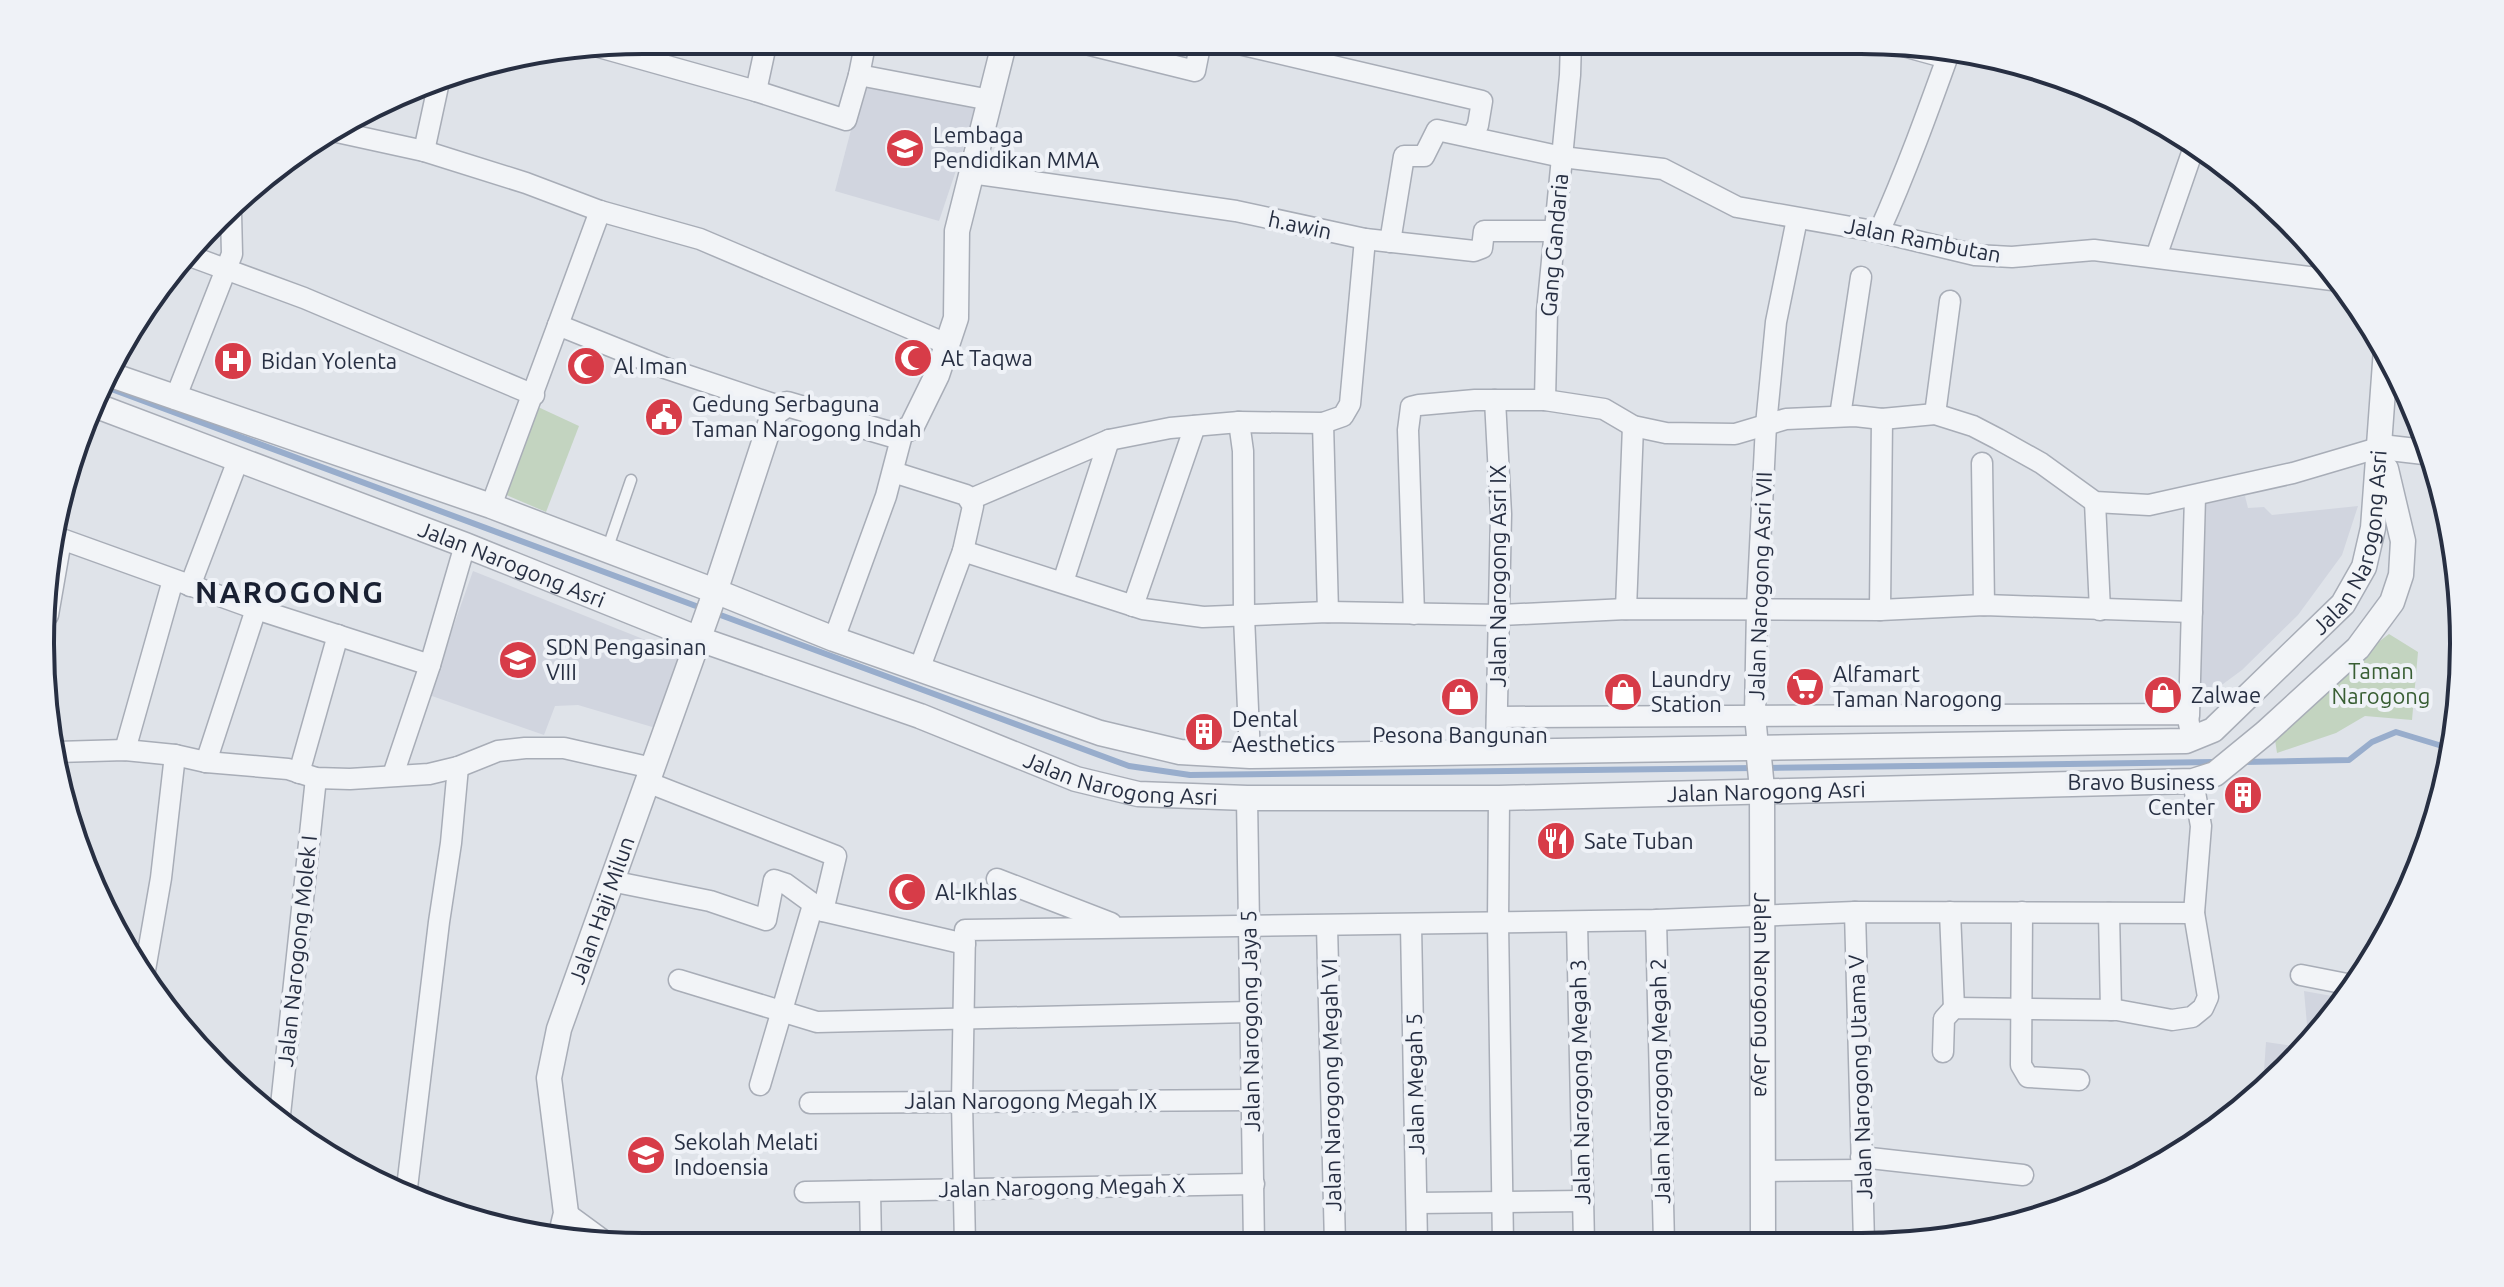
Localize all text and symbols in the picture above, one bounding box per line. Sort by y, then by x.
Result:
place label: Lembaga Pendidikan MMA [933,122,1100,172]
school or university icon: Lembaga Pendidikan MMA [884,127,926,169]
street label: Gang Gandaria [1535,172,1572,318]
street label: h.awin [1266,206,1334,243]
street label: Jalan Rambutan [1843,212,2003,267]
mosque icon: At Taqwa [892,337,934,379]
hospital icon: Bidan Yolenta [212,340,254,382]
mosque icon: Al Iman [565,345,607,387]
place label: At Taqwa [941,345,1033,370]
place label: Bidan Yolenta [261,348,397,373]
place label: Al Iman [614,353,688,378]
place label: Gedung Serbaguna Taman Narogong Indah [692,391,921,441]
public building icon: Gedung Serbaguna Taman Narogong Indah [643,396,685,438]
street label: Jalan Narogong Asri [2307,449,2391,639]
street label: Jalan Narogong Asri IX [1485,465,1510,687]
street label: Jalan Narogong Asri VII [1743,471,1776,701]
street label: Jalan Narogong Asri [415,516,609,612]
district label: NAROGONG [195,575,385,609]
place label: SDN Pengasinan VIII [546,634,707,684]
school or university icon: SDN Pengasinan VIII [497,639,539,681]
park label: Taman Narogong [2332,658,2430,708]
place label: Alfamart Taman Narogong [1833,661,2003,711]
place label: Laundry Station [1651,666,1731,716]
supermarket icon: Alfamart Taman Narogong [1784,666,1826,708]
shop icon: Laundry Station [1602,671,1644,713]
shop icon: Zalwae [2142,674,2184,716]
shop icon: Pesona Bangunan [1439,676,1481,718]
place label: Zalwae [2191,682,2261,707]
place label: Dental Aesthetics [1232,706,1335,756]
building icon: Dental Aesthetics [1183,711,1225,753]
place label: Pesona Bangunan [1372,722,1548,747]
street label: Jalan Narogong Asri [1020,746,1218,809]
place label: Bravo Business Center [2068,769,2216,819]
building icon: Bravo Business Center [2222,774,2264,816]
street label: Jalan Narogong Asri [1667,776,1866,806]
restaurant icon: Sate Tuban [1535,820,1577,862]
place label: Sate Tuban [1584,828,1694,853]
street label: Jalan Haji Milun [563,833,639,987]
street label: Jalan Narogong Molek I [272,834,321,1068]
mosque icon: Al-Ikhlas [886,871,928,913]
place label: Al-Ikhlas [935,879,1017,904]
street label: Jalan Narogong Jaya [1750,892,1776,1097]
street label: Jalan Narogong Jaya 5 [1235,910,1264,1132]
street label: Jalan Narogong Utama V [1843,954,1876,1200]
street label: Jalan Narogong Megah VI [1316,958,1345,1212]
street label: Jalan Narogong Megah 2 [1645,958,1674,1204]
street label: Jalan Narogong Megah 3 [1565,959,1594,1205]
street label: Jalan Megah 5 [1401,1013,1428,1155]
street label: Jalan Narogong Megah IX [905,1088,1157,1113]
place label: Sekolah Melati Indoensia [674,1129,818,1179]
school or university icon: Sekolah Melati Indoensia [625,1134,667,1176]
street label: Jalan Narogong Megah X [938,1172,1186,1201]

